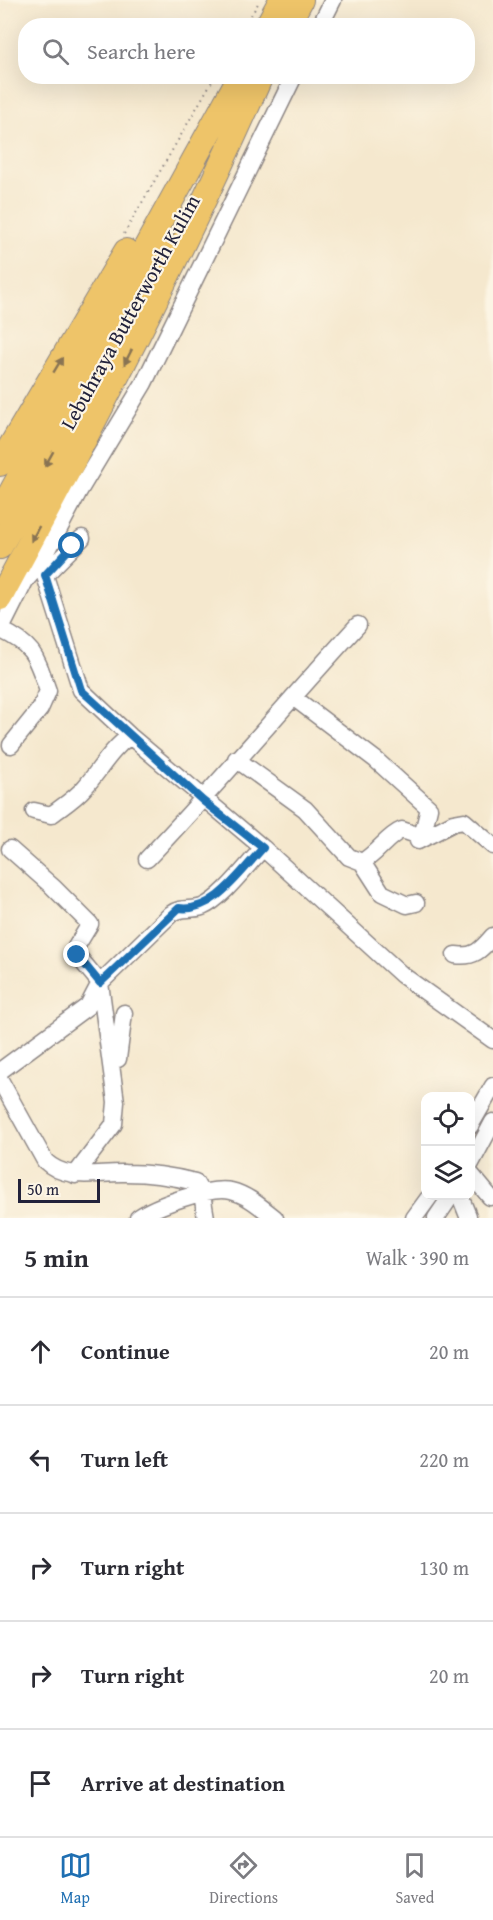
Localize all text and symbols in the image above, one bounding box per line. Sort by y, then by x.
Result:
search box [18,18,475,84]
icon: search [39,35,72,68]
text: Search here [87,35,196,67]
street label: Lebuhraya Butterworth Kulim [52,189,208,435]
one-way arrow [123,348,133,365]
one-way arrow [53,356,63,373]
one-way arrow [44,451,54,468]
one-way arrow [30,526,40,543]
route start [58,532,84,558]
route end [63,941,89,967]
map controls [421,1092,475,1200]
button: locate [421,1092,475,1146]
button: layers [421,1146,475,1200]
scale bar [18,1176,100,1204]
text: 50 m [27,1177,59,1201]
text: 5 min [24,1238,89,1277]
text: Walk · 390 m [366,1243,469,1272]
icon: ahead [24,1335,57,1368]
text: Continue [81,1335,170,1367]
text: 20 m [429,1337,469,1366]
icon: left [24,1443,57,1476]
text: Turn left [81,1443,168,1475]
text: 220 m [419,1445,469,1474]
icon: right [24,1551,57,1584]
text: Turn right [81,1551,184,1583]
text: 130 m [419,1553,469,1582]
icon: right [24,1659,57,1692]
text: Turn right [81,1659,184,1691]
text: 20 m [429,1661,469,1690]
icon: arrive [24,1767,57,1800]
text: Arrive at destination [81,1767,285,1799]
tab: Map [59,1849,92,1909]
tab: Directions [209,1849,278,1909]
tab: Saved [395,1849,434,1909]

